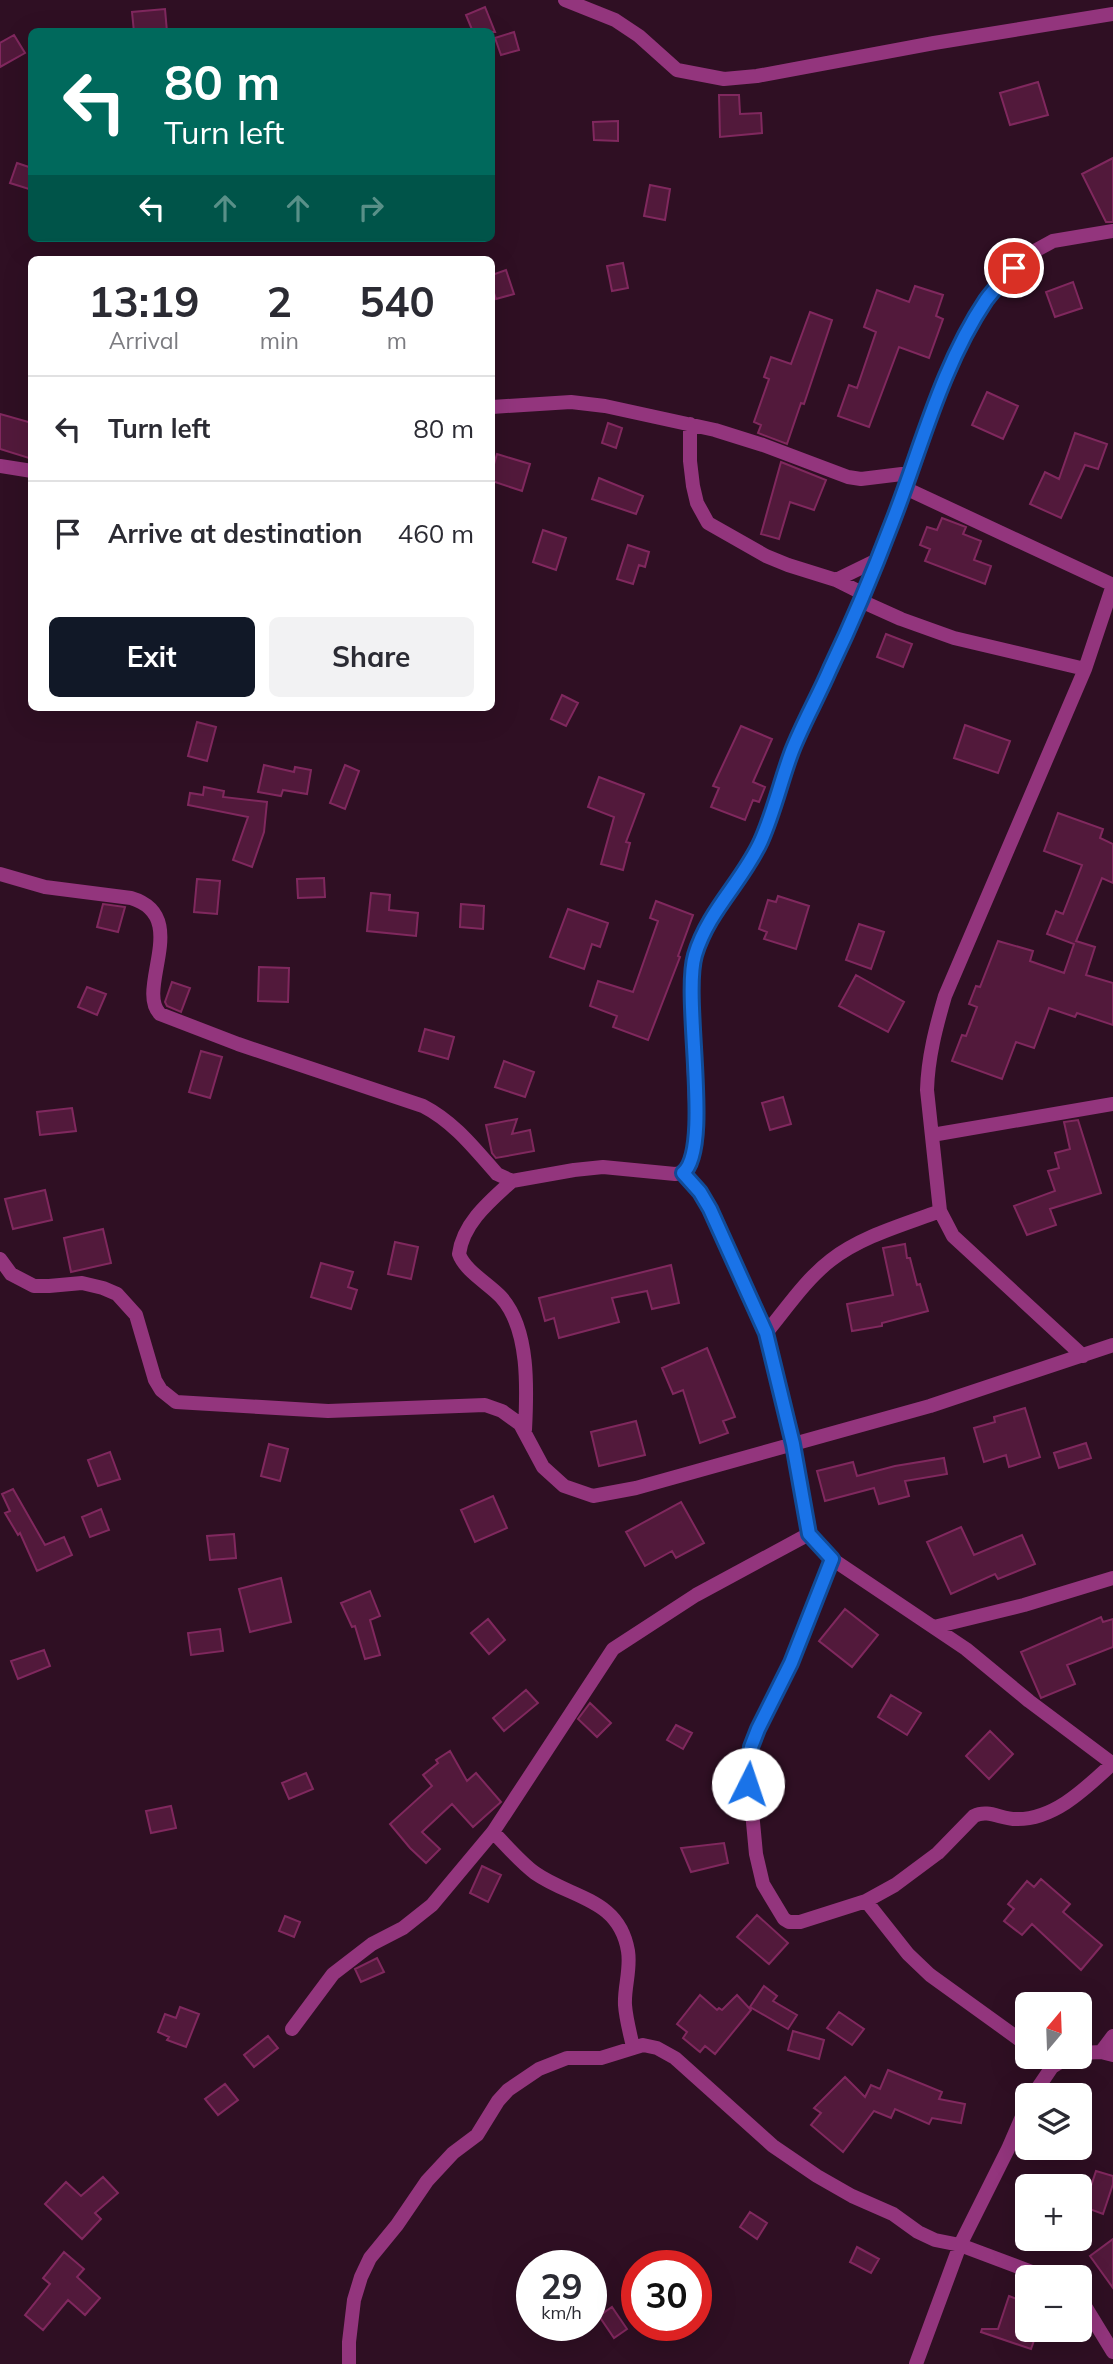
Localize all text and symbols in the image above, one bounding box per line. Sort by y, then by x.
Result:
text: 80 m [164,51,280,112]
icon: left [49,56,140,147]
text: Turn left [164,112,284,152]
icon: left [133,189,171,227]
icon: ahead [206,189,244,227]
icon: ahead [279,189,317,227]
icon: right [352,189,390,227]
pin [984,238,1044,298]
icon: arrive [995,249,1033,287]
text: 13:19 [88,275,199,328]
text: 2 [267,275,292,328]
text: 540 [359,275,435,328]
text: Arrival [109,326,179,355]
text: min [260,326,299,355]
text: m [387,326,407,355]
icon: left [49,410,87,448]
text: Turn left [108,412,210,445]
text: 80 m [413,412,474,445]
icon: arrive [49,515,87,553]
text: Arrive at destination [108,517,363,550]
text: 460 m [398,517,474,550]
button: Exit [49,617,255,697]
button: Share [269,617,474,697]
position arrow [711,1747,785,1821]
north arrow [1015,1992,1092,2068]
map controls [1015,1992,1092,2342]
button: layers [1015,2083,1092,2160]
button: + [1015,2174,1092,2251]
speed limit sign: 30 [621,2250,712,2341]
text: 29 [540,2264,583,2308]
button: − [1015,2265,1092,2342]
text: km/h [541,2301,582,2324]

